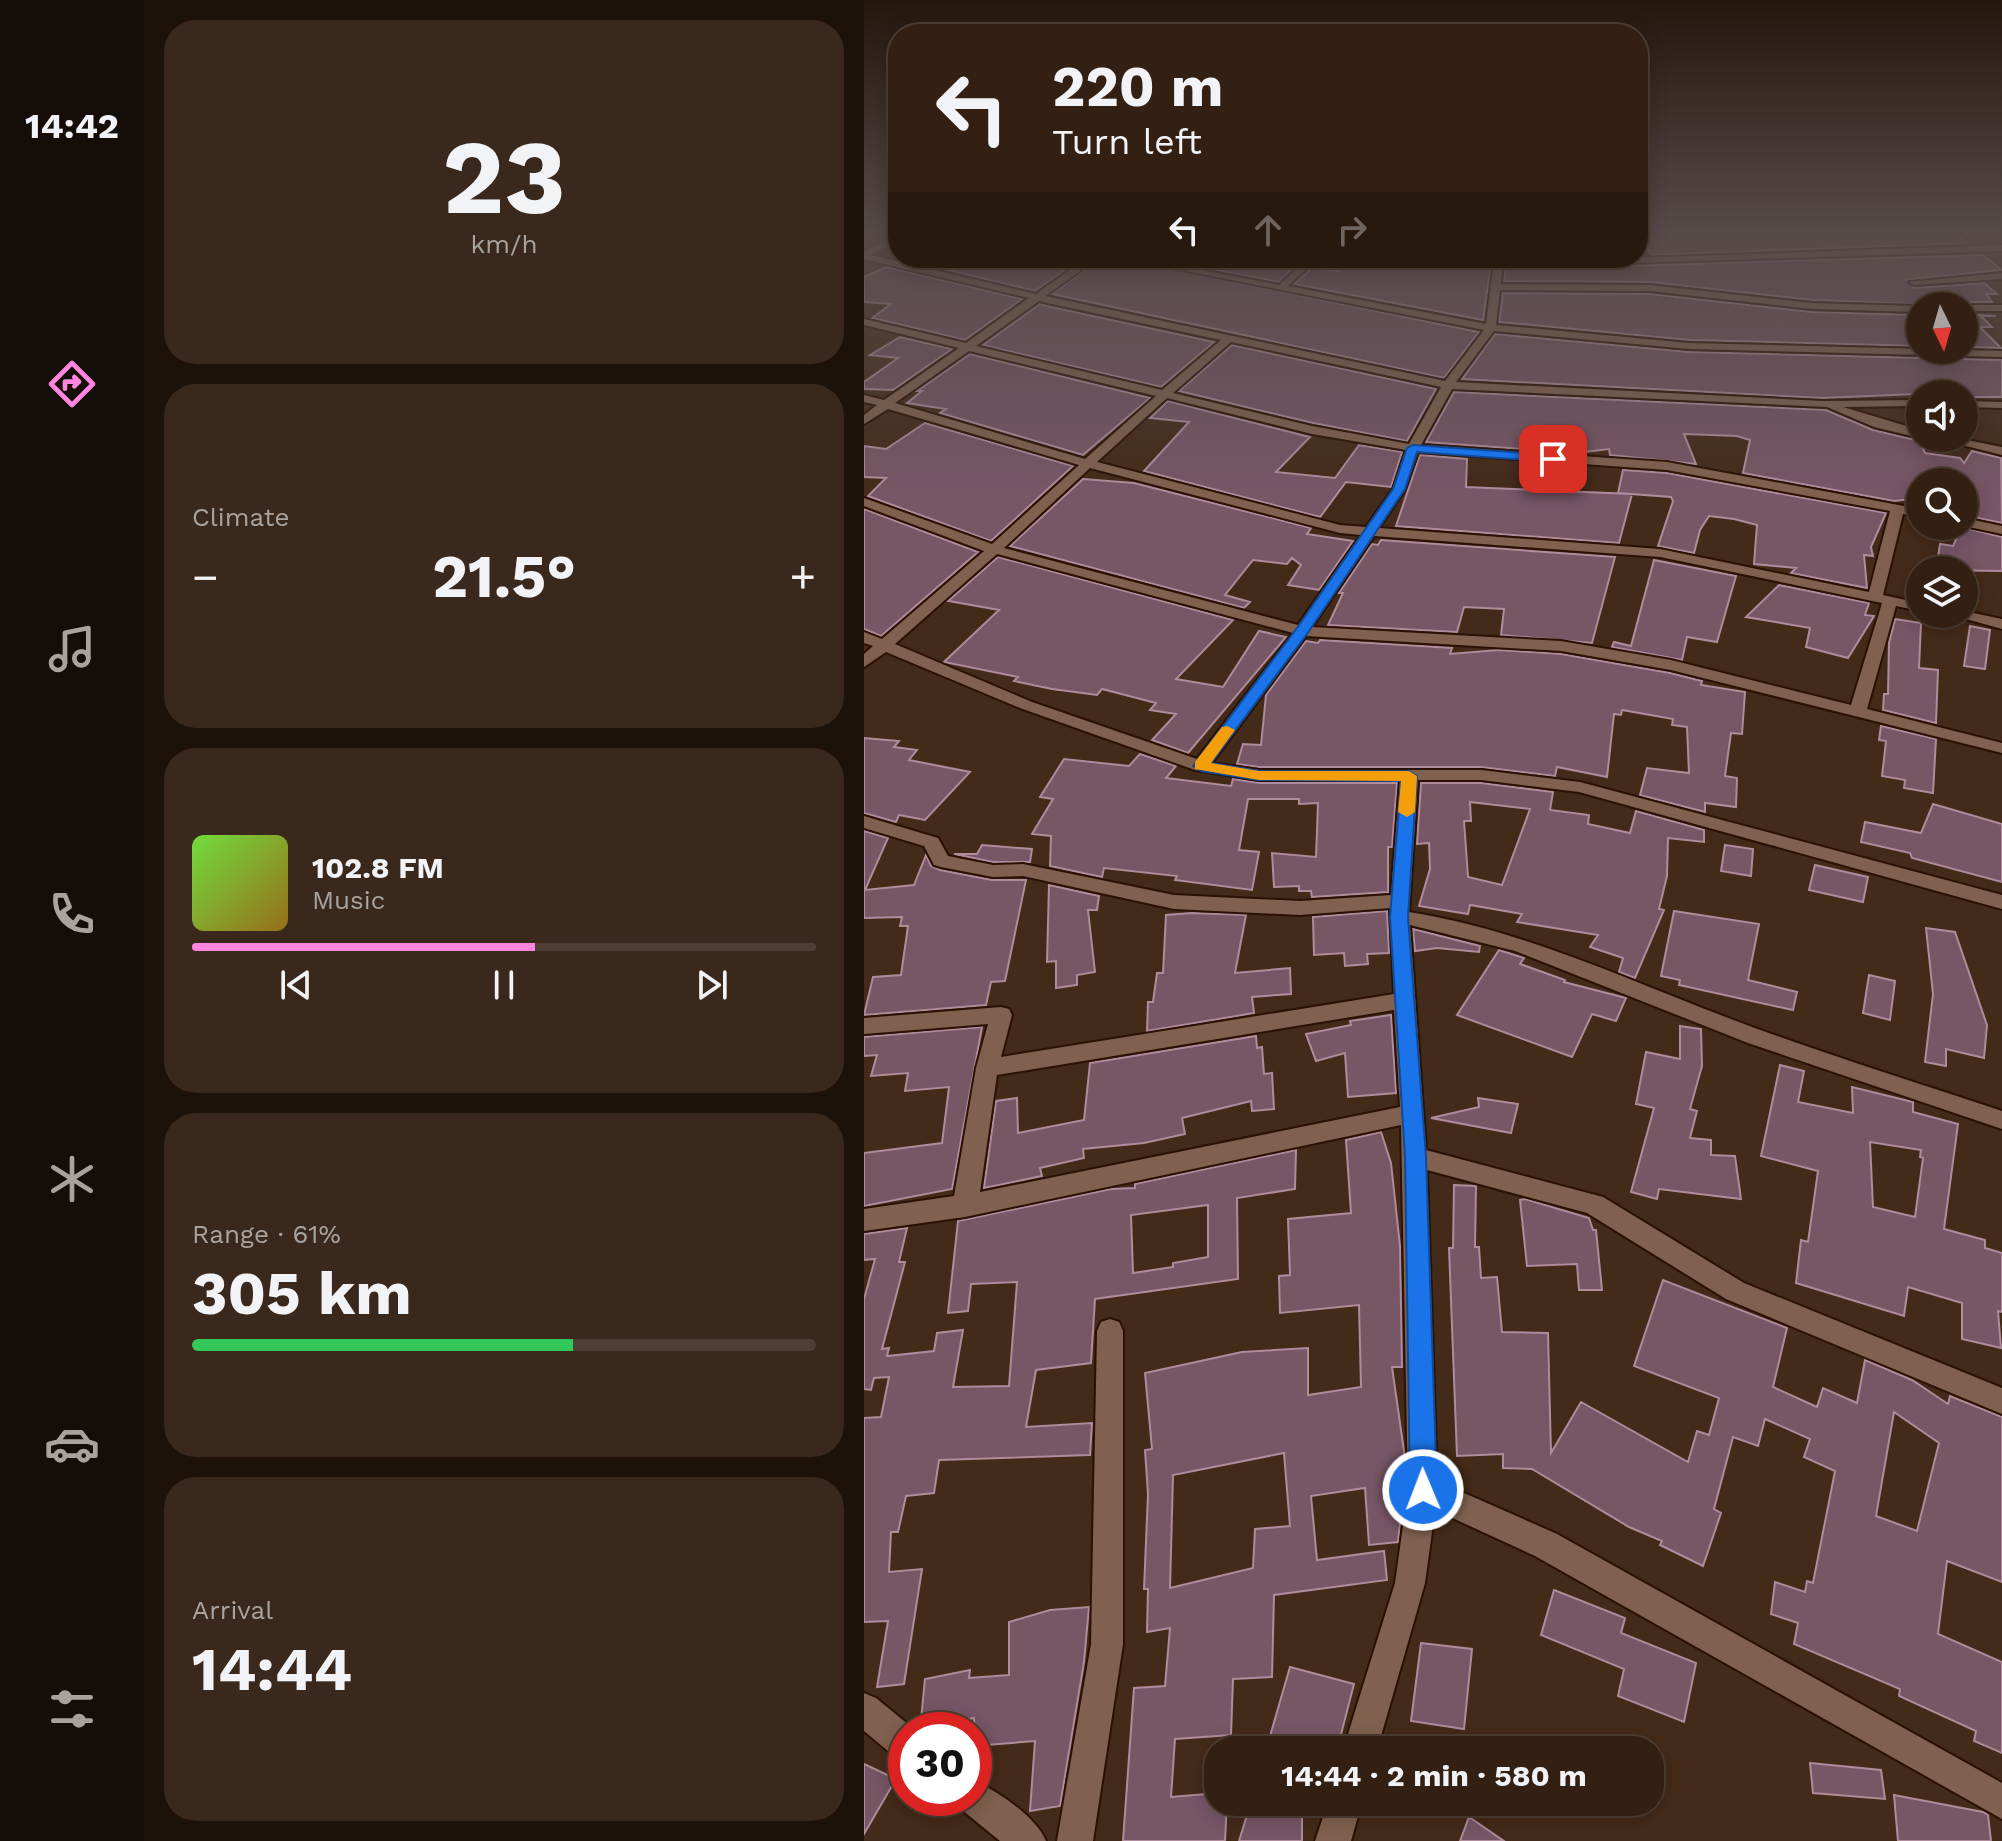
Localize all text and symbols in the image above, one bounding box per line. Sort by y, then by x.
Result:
text: 220 m [1052,54,1224,120]
icon: left [920,56,1024,160]
text: 14:42 [25,105,119,147]
text: 23 [442,116,566,238]
text: Turn left [1052,121,1202,163]
icon: left [1162,208,1206,252]
icon: ahead [1246,208,1290,252]
icon: right [1330,208,1374,252]
text: km/h [471,229,537,259]
north arrow [1906,292,1978,364]
map controls [1906,292,1978,628]
icon: directions [44,356,100,412]
button: sound [1906,380,1978,452]
pin [1519,425,1587,493]
icon: arrive [1531,437,1575,481]
button: search [1906,468,1978,540]
text: Climate [192,502,290,532]
text: 21.5° [432,541,576,612]
text: − [192,551,219,603]
text: + [789,551,816,603]
button: layers [1906,556,1978,628]
icon: music [44,621,100,677]
text: 102.8 FM [312,850,444,885]
text: Music [312,885,385,915]
icon: phone [44,886,100,942]
icon: previous [274,963,318,1007]
icon: pause [482,963,526,1007]
icon: next [690,963,734,1007]
icon: climate [44,1151,100,1207]
text: Range · 61% [192,1219,341,1249]
text: 305 km [192,1258,412,1329]
icon: car [44,1416,100,1472]
position arrow [1381,1448,1465,1532]
text: Arrival [192,1595,273,1625]
text: 14:44 [192,1634,352,1705]
icon: filters [44,1681,100,1737]
speed limit sign: 30 [888,1712,992,1816]
text: 14:44 · 2 min · 580 m [1281,1758,1587,1793]

